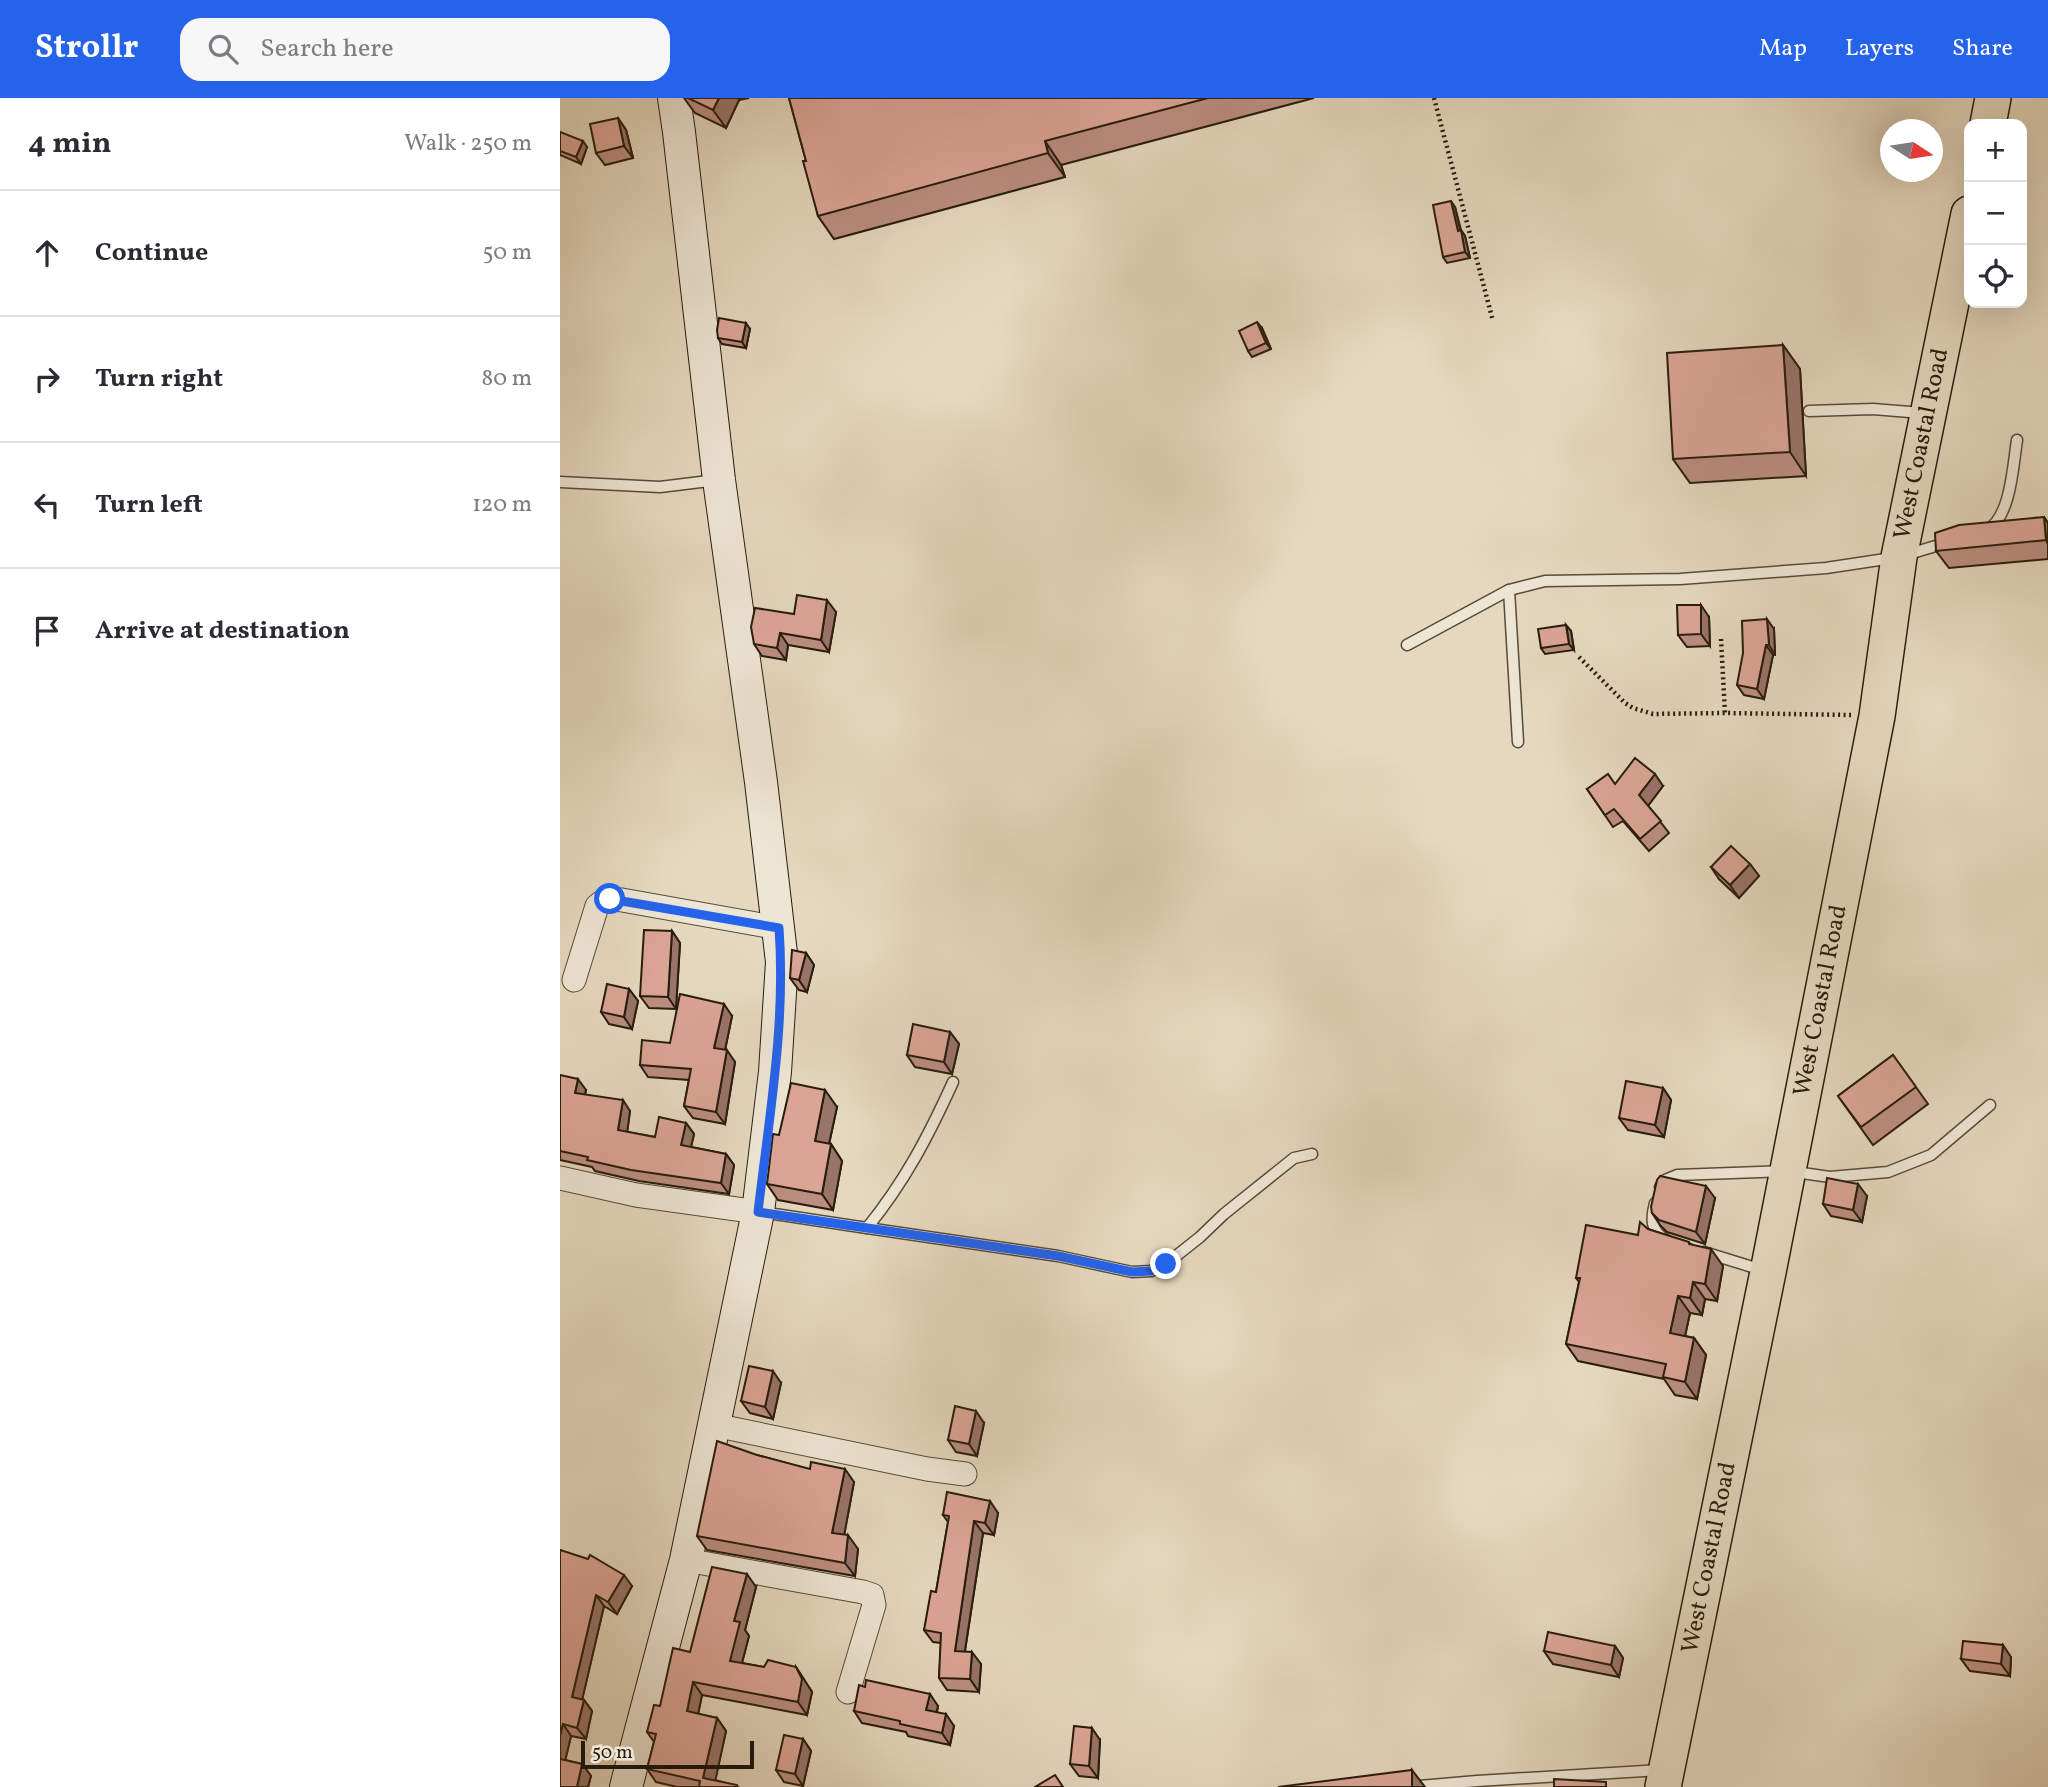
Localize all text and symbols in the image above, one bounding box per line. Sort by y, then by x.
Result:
search box [180,18,670,81]
text: Strollr [35,26,138,72]
icon: search [204,30,242,68]
text: Search here [260,31,394,67]
text: Map [1759,32,1807,66]
text: Layers [1845,32,1914,66]
text: Share [1952,32,2013,66]
north arrow [1880,119,1943,182]
map controls [1964,119,2027,308]
button: + [1964,119,2027,182]
text: 4 min [28,123,112,165]
text: Walk · 250 m [404,128,532,160]
button: − [1964,182,2027,245]
icon: ahead [28,234,66,272]
text: Continue [95,235,208,271]
text: 50 m [483,237,532,269]
button: locate [1964,245,2027,308]
street label: West Coastal Road [1886,345,1958,543]
icon: right [28,360,66,398]
text: Turn right [95,361,223,397]
text: 80 m [482,363,532,395]
icon: left [28,486,66,524]
text: Turn left [95,487,203,523]
text: 120 m [472,489,532,521]
icon: arrive [28,612,66,650]
text: Arrive at destination [95,613,350,649]
route start [594,883,625,914]
street label: West Coastal Road [1786,902,1857,1099]
route end [1150,1248,1181,1279]
street label: West Coastal Road [1674,1459,1746,1656]
scale bar [581,1738,754,1770]
text: 50 m [592,1740,633,1766]

